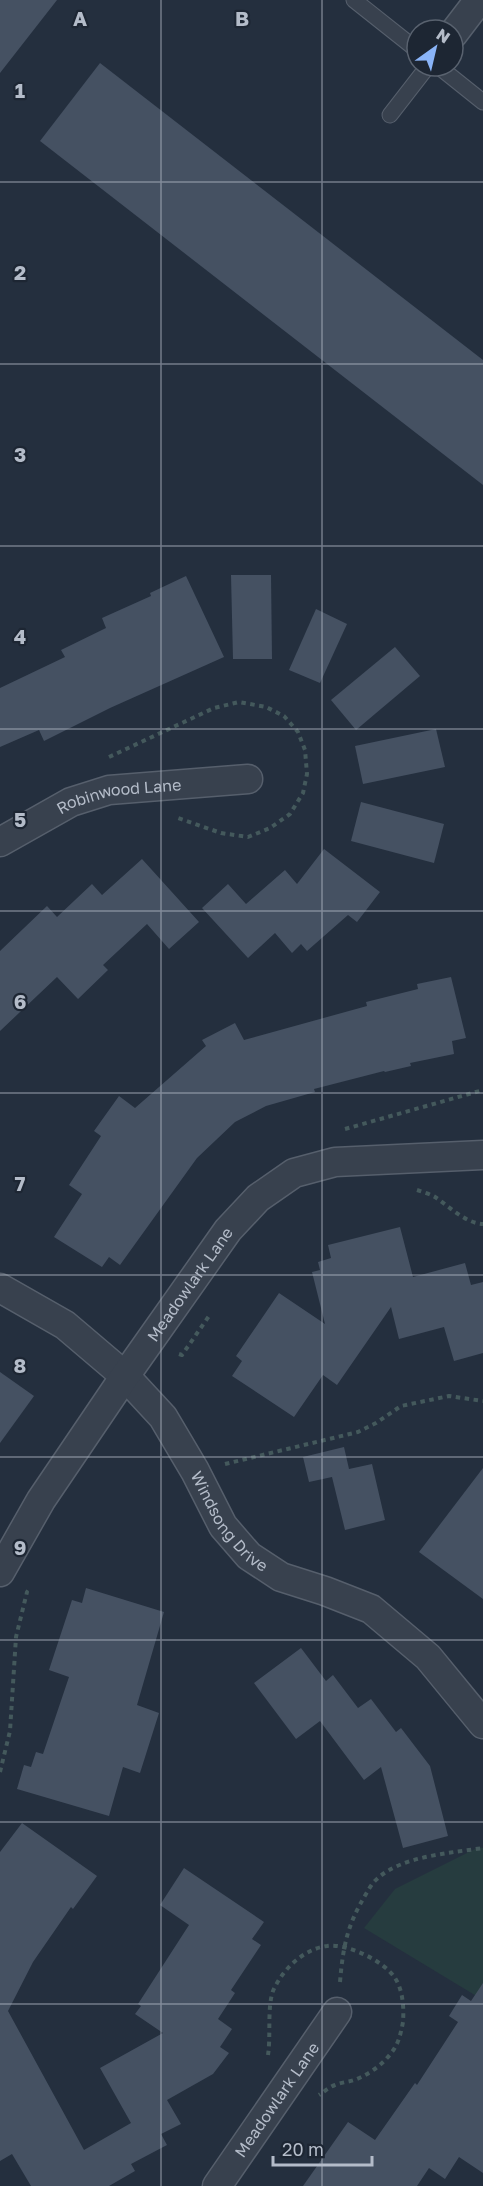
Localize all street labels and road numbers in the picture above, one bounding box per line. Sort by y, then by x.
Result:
street label: Robinwood Lane [53,774,182,818]
street label: Meadowlark Lane [143,1223,237,1345]
street label: Windsong Drive [187,1468,272,1576]
street label: Meadowlark Lane [230,2038,323,2161]

